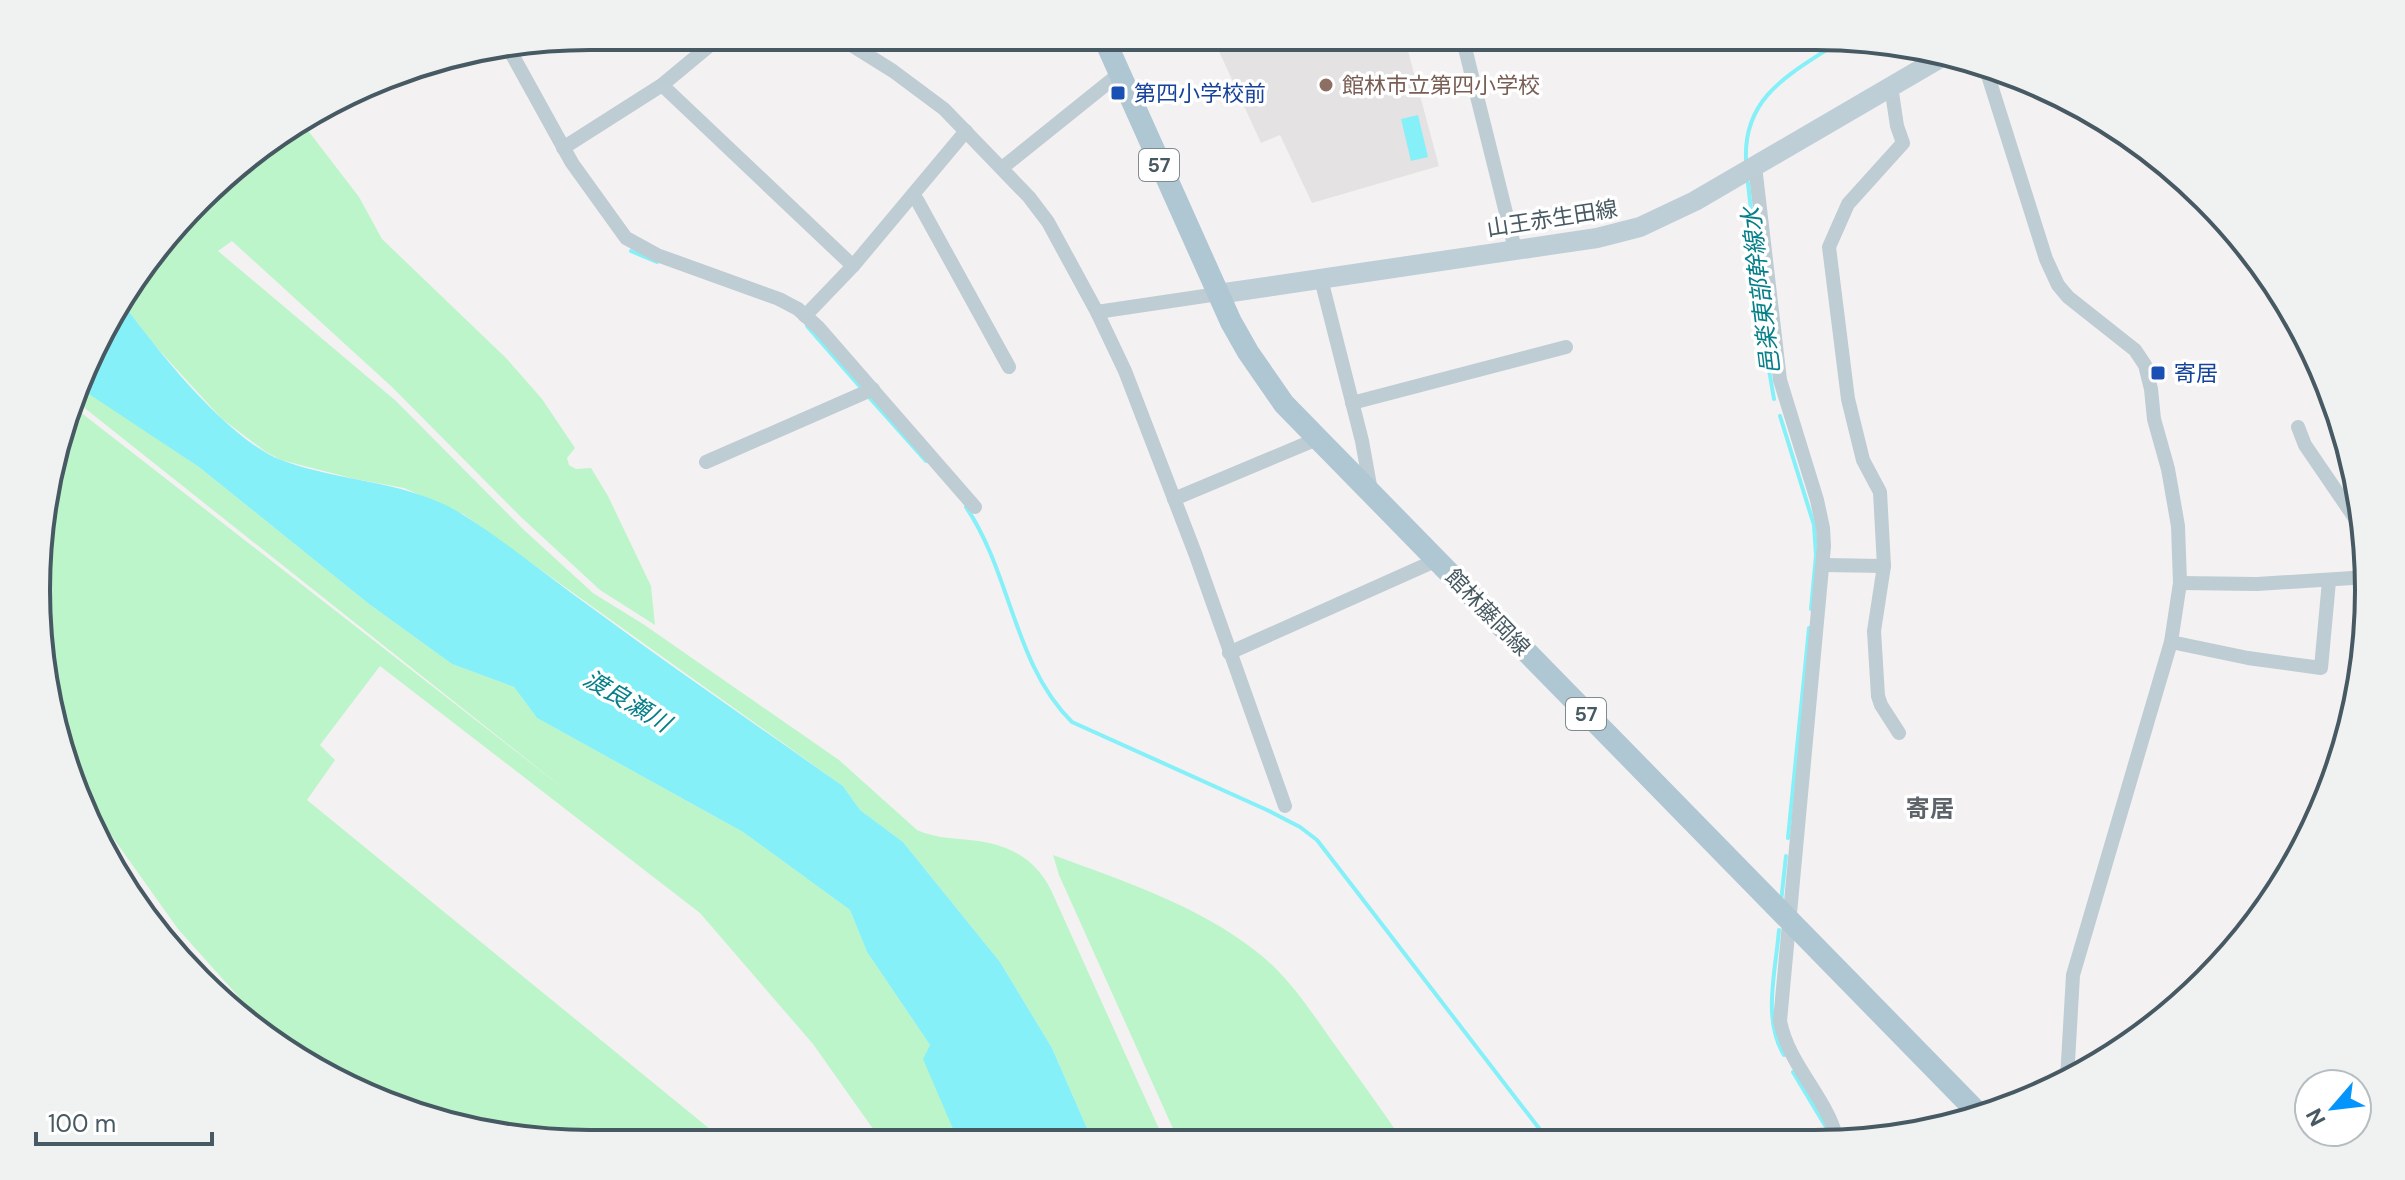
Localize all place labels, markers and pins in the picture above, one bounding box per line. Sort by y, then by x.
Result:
place label: 館林市立第四小学校 [1342,71,1540,100]
marker: 館林市立第四小学校 [1317,76,1335,94]
place label: 第四小学校前 [1134,79,1266,108]
marker: 第四小学校前 [1109,84,1127,102]
place label: 寄居 [2174,359,2218,388]
marker: 寄居 [2149,364,2167,382]

